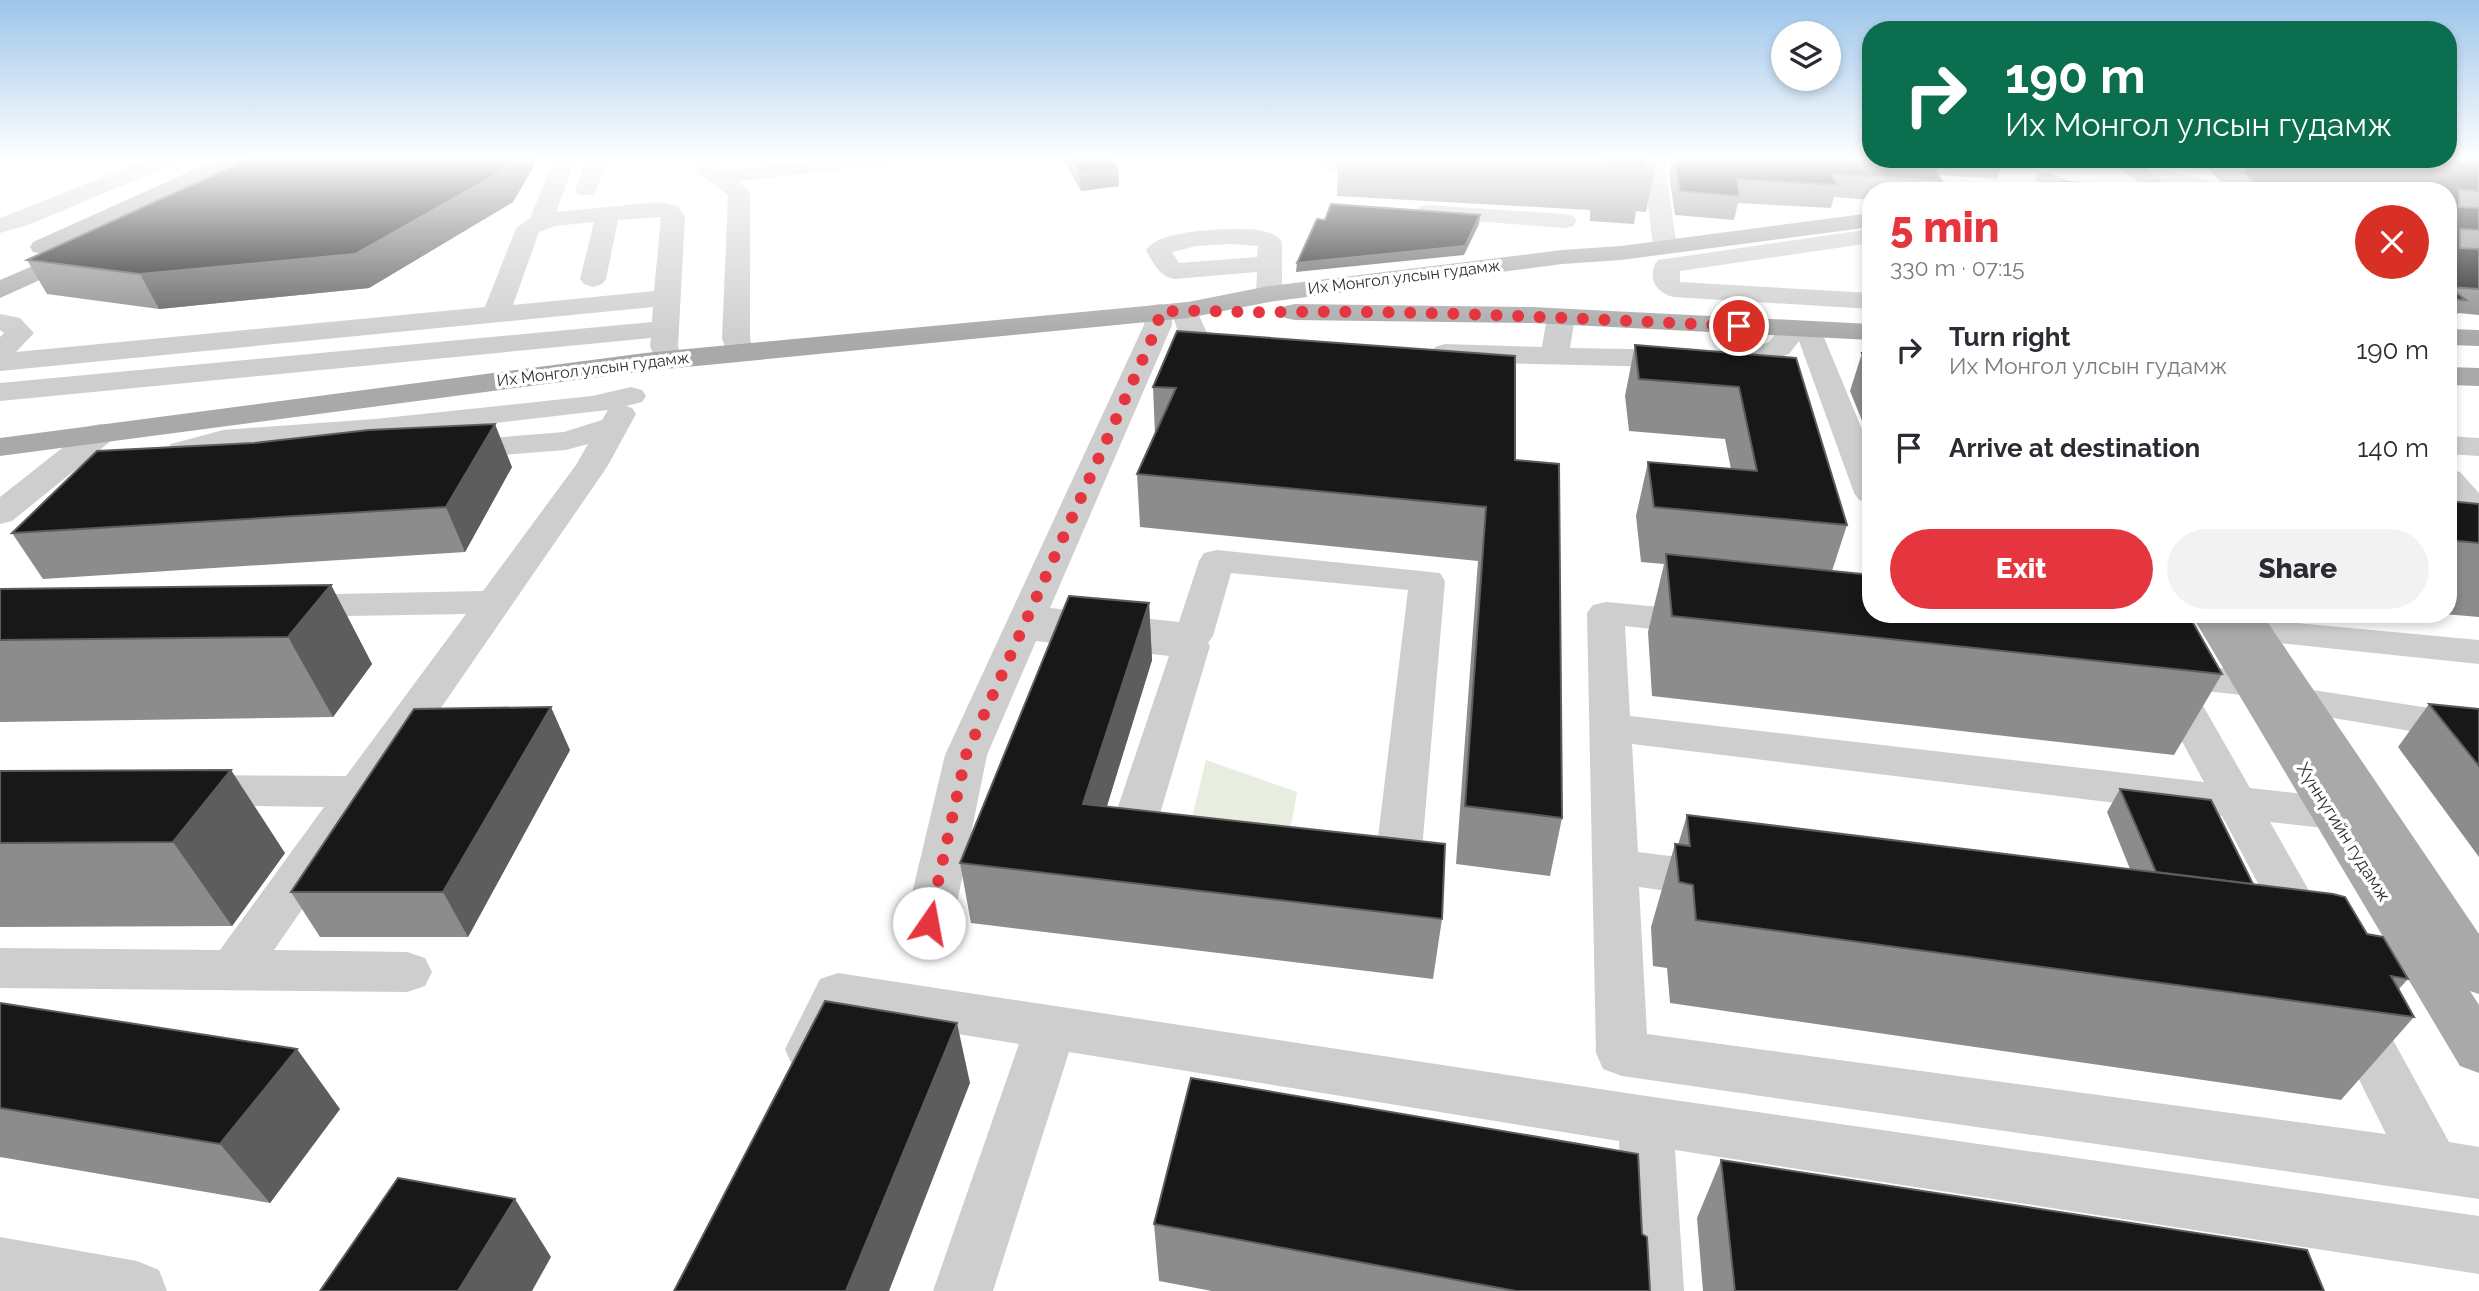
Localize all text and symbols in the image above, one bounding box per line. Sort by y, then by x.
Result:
map controls [1771,21,1841,91]
button: layers [1771,21,1841,91]
text: 190 m [2005,47,2146,104]
icon: right [1890,49,1981,140]
text: Их Монгол улсын гудамж [2005,106,2392,143]
text: 5 min [1890,203,2000,252]
button: close [2355,205,2429,279]
text: 330 m · 07:15 [1890,254,2025,281]
street label: Их Монгол улсын гудамж [1307,256,1502,298]
pin [1709,296,1769,356]
icon: arrive [1720,307,1758,345]
text: Turn right [1949,322,2070,352]
icon: right [1890,331,1928,369]
text: 190 m [2356,335,2429,365]
street label: Их Монгол улсын гудамж [496,348,691,390]
text: Их Монгол улсын гудамж [1949,352,2227,379]
icon: arrive [1890,429,1928,467]
text: Arrive at destination [1949,433,2200,463]
text: 140 m [2357,433,2429,463]
button: Exit [1890,529,2153,609]
button: Share [2167,529,2429,609]
street label: Хүннүгийн гудамж [2293,759,2395,905]
position arrow [892,886,966,960]

